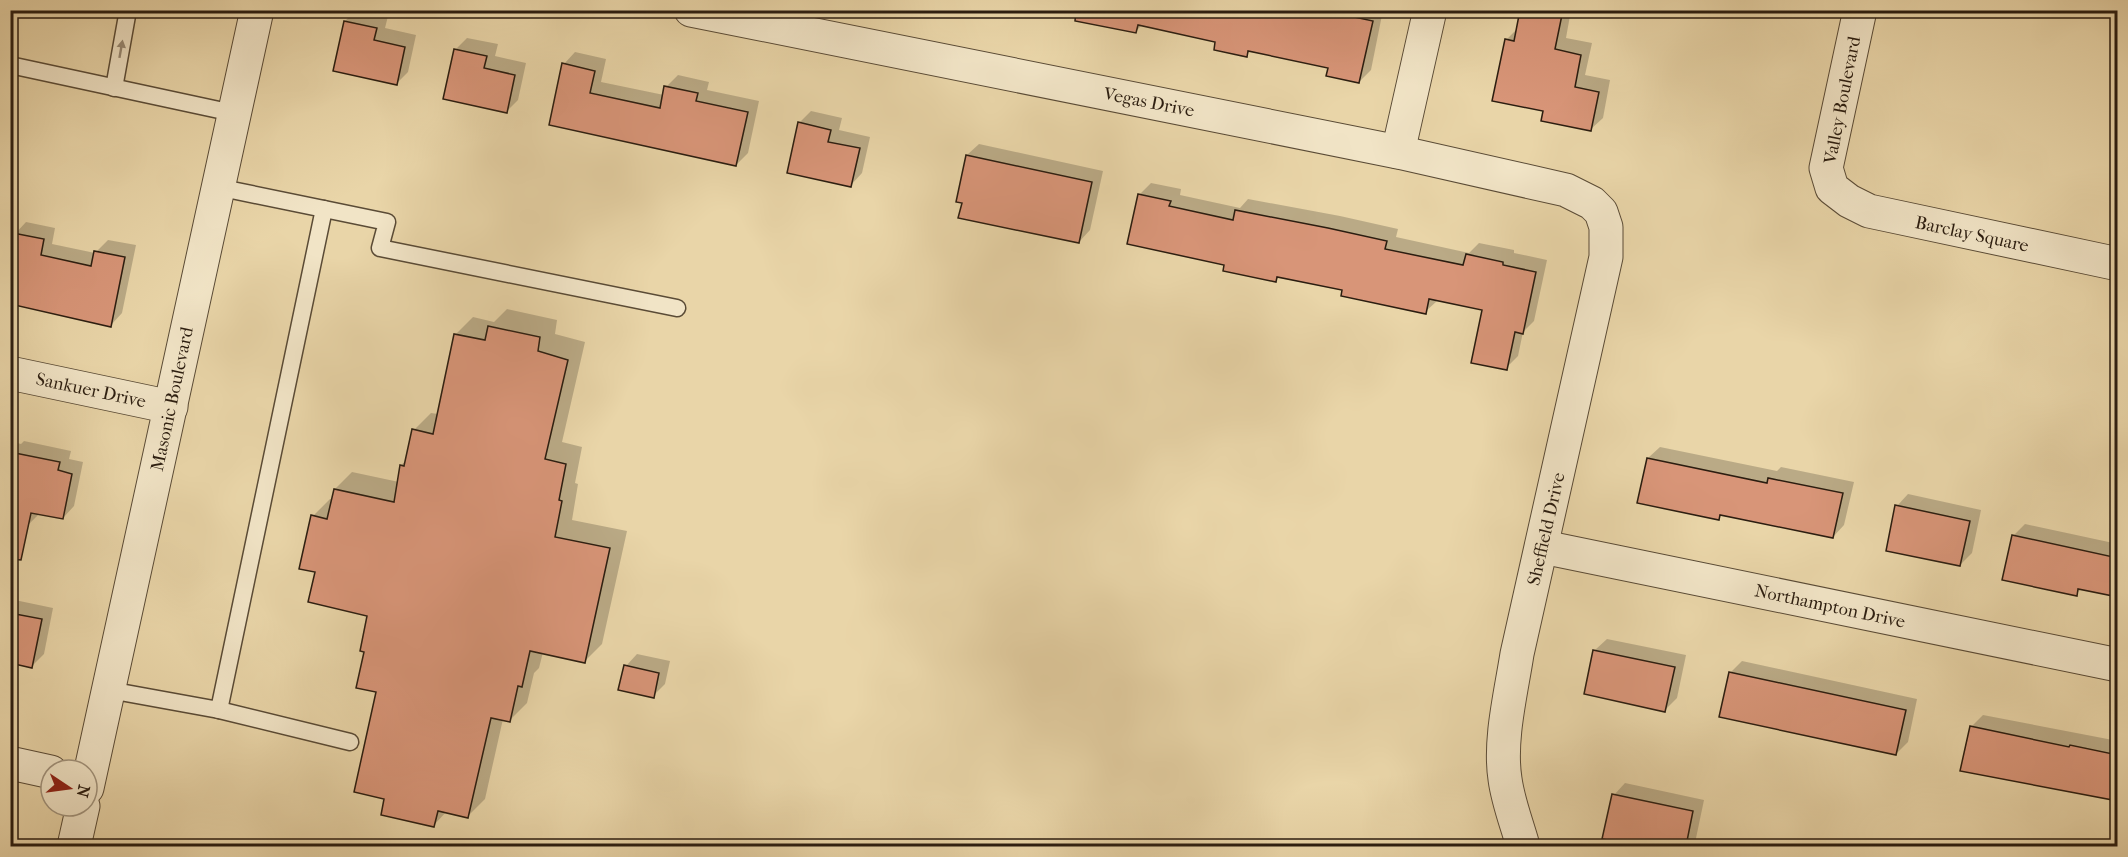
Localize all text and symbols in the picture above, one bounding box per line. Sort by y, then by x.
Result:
street label: Valley Boulevard [1820,34,1865,167]
one-way arrow [117,39,126,58]
street label: Vegas Drive [1101,83,1196,122]
street label: Barclay Square [1913,212,2031,257]
street label: Masonic Boulevard [147,325,198,473]
street label: Sankuer Drive [34,369,148,412]
street label: Sheffield Drive [1523,471,1570,588]
street label: Northampton Drive [1753,580,1907,633]
north arrow [39,758,99,818]
text: N [72,783,94,800]

